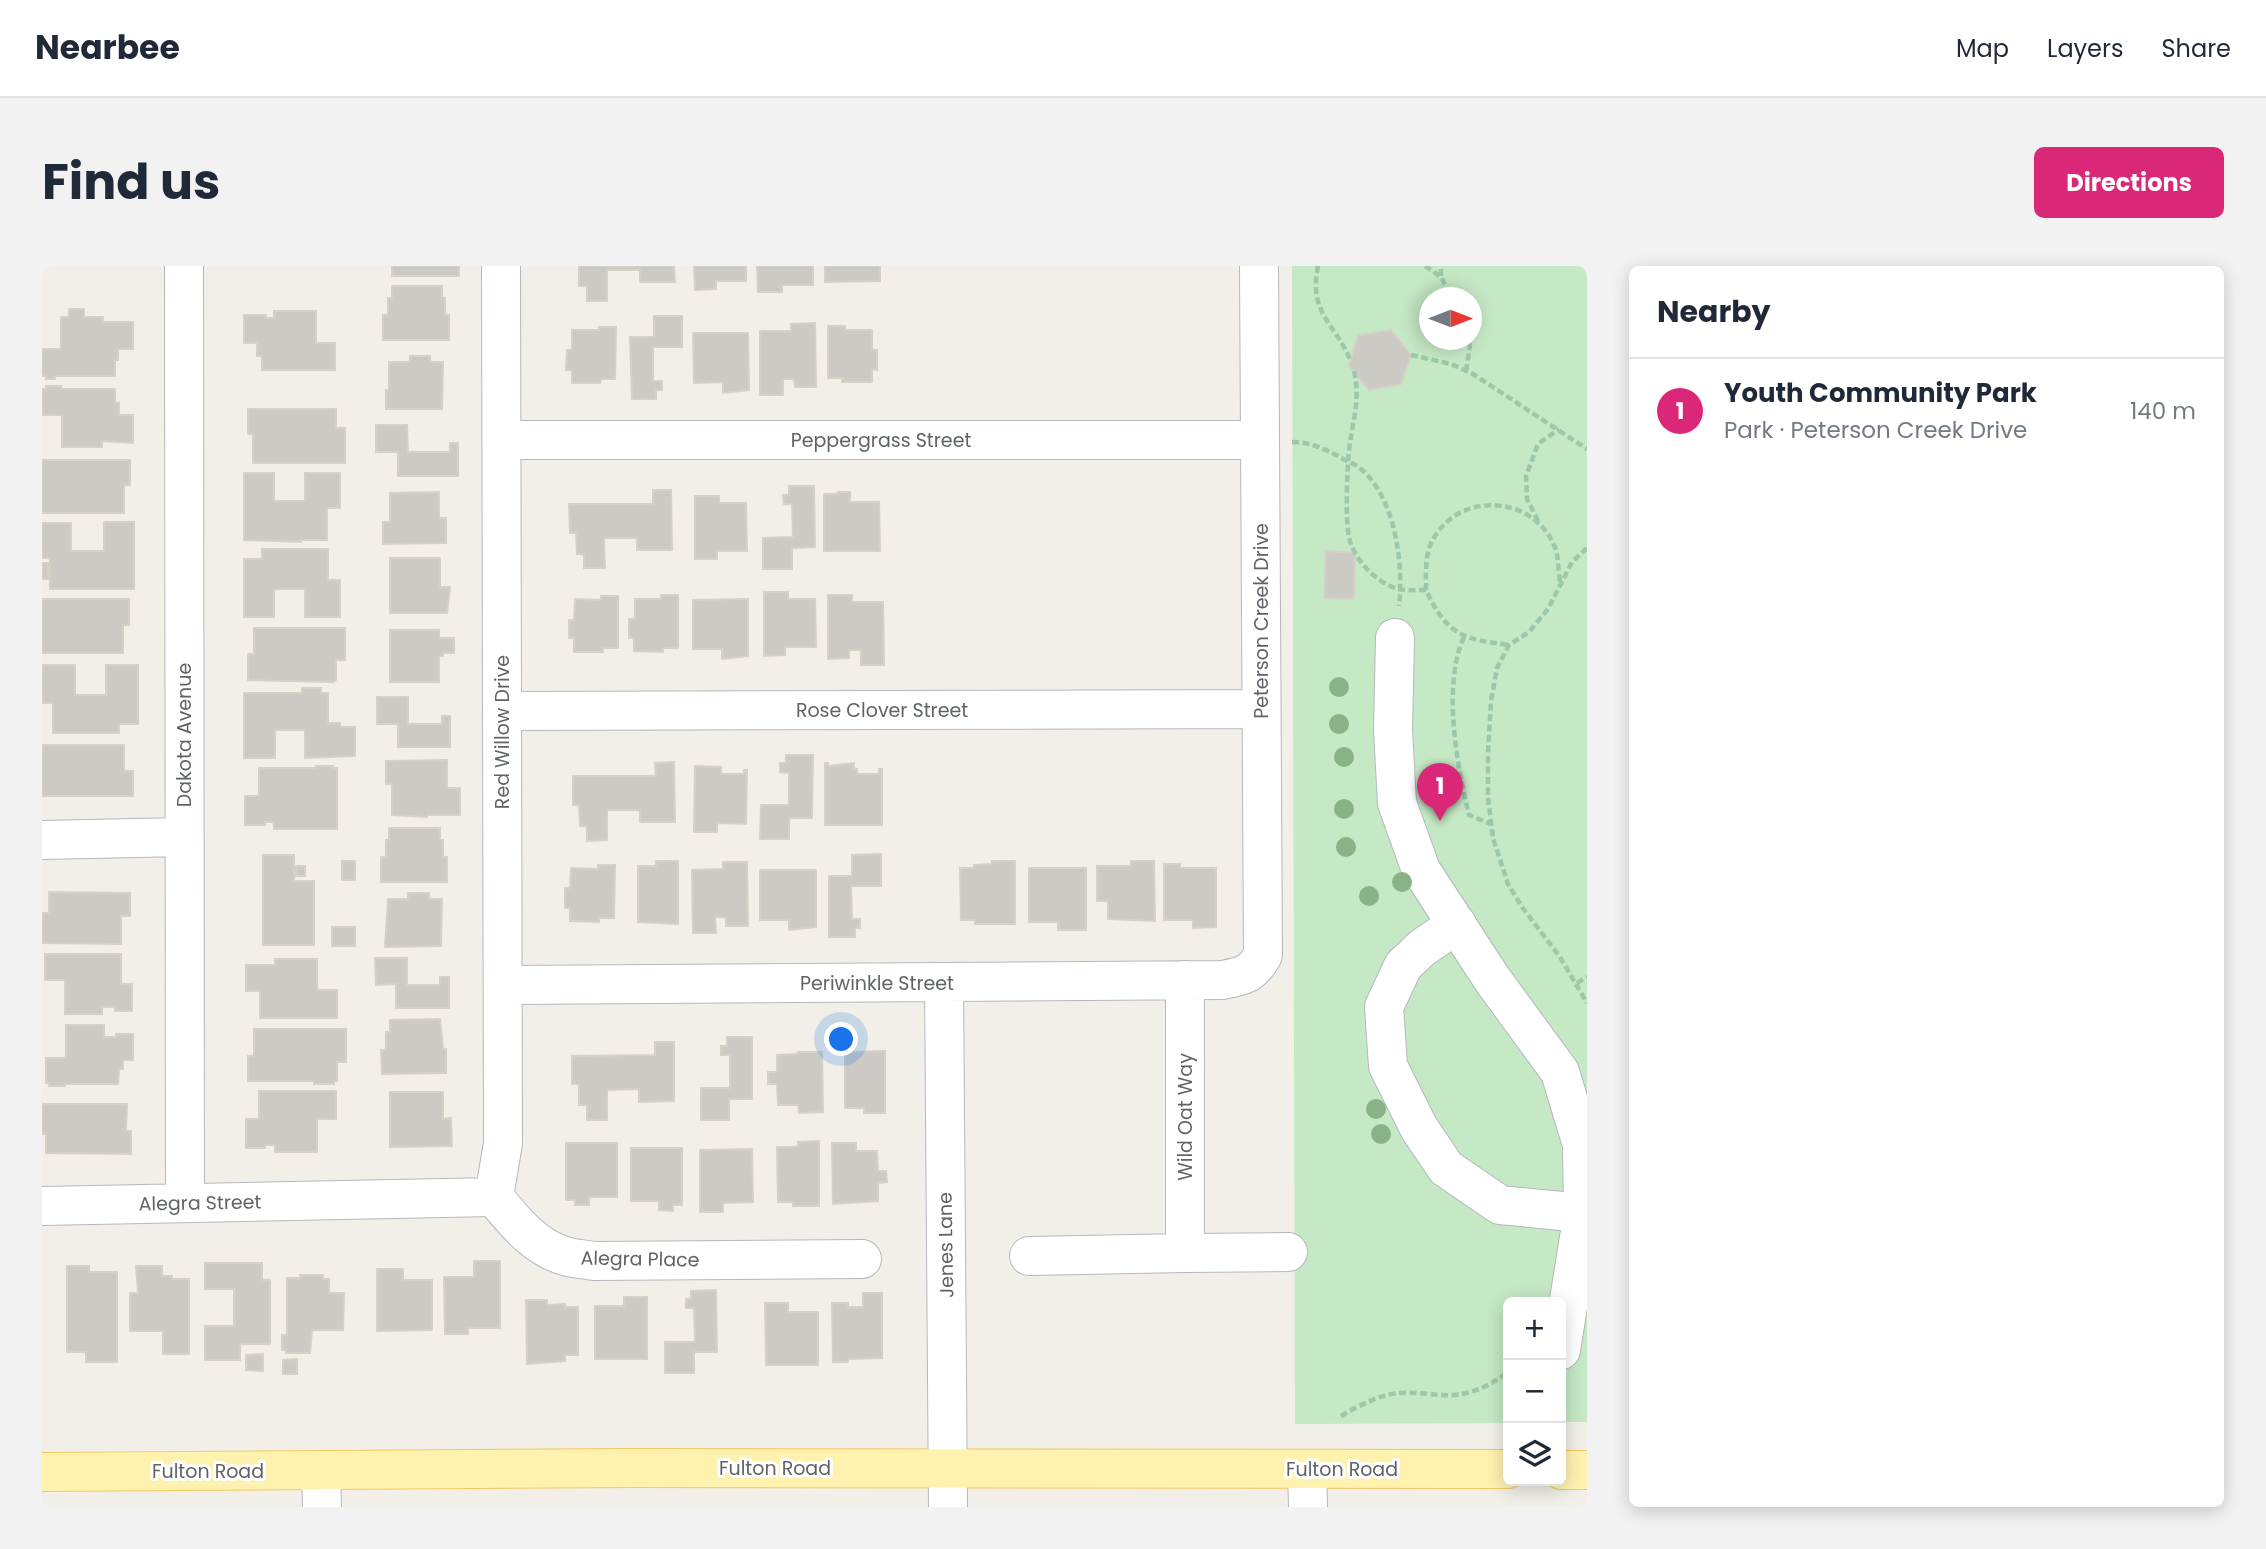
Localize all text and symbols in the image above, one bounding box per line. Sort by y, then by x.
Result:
text: Nearbee [35,24,180,71]
text: Map [1956,32,2009,65]
text: Layers [2047,32,2123,65]
text: Share [2161,32,2231,65]
button: Directions [2034,147,2224,218]
text: Find us [42,148,220,216]
north arrow [1419,287,1482,350]
text: Nearby [1657,290,1771,333]
text: Youth Community Park [1724,375,2037,411]
text: 1 [1676,395,1684,427]
text: 140 m [2130,395,2196,427]
text: Park · Peterson Creek Drive [1724,414,2027,446]
street label: Peppergrass Street [791,427,971,454]
street label: Peterson Creek Drive [1248,523,1275,719]
street label: Red Willow Drive [489,655,516,809]
street label: Dakota Avenue [171,663,198,807]
street label: Rose Clover Street [796,697,968,724]
pin: 1 [1417,763,1463,821]
street label: Periwinkle Street [800,970,954,997]
your location [824,1022,858,1056]
street label: Wild Oat Way [1172,1053,1199,1181]
street label: Alegra Street [138,1188,262,1218]
street label: Jenes Lane [932,1192,960,1298]
street label: Alegra Place [580,1244,700,1274]
map controls [1503,1297,1566,1486]
button: + [1503,1297,1566,1360]
button: − [1503,1360,1566,1423]
button: layers [1503,1423,1566,1486]
street label: Fulton Road [719,1455,831,1482]
street label: Fulton Road [1286,1456,1398,1483]
street label: Fulton Road [152,1458,264,1485]

